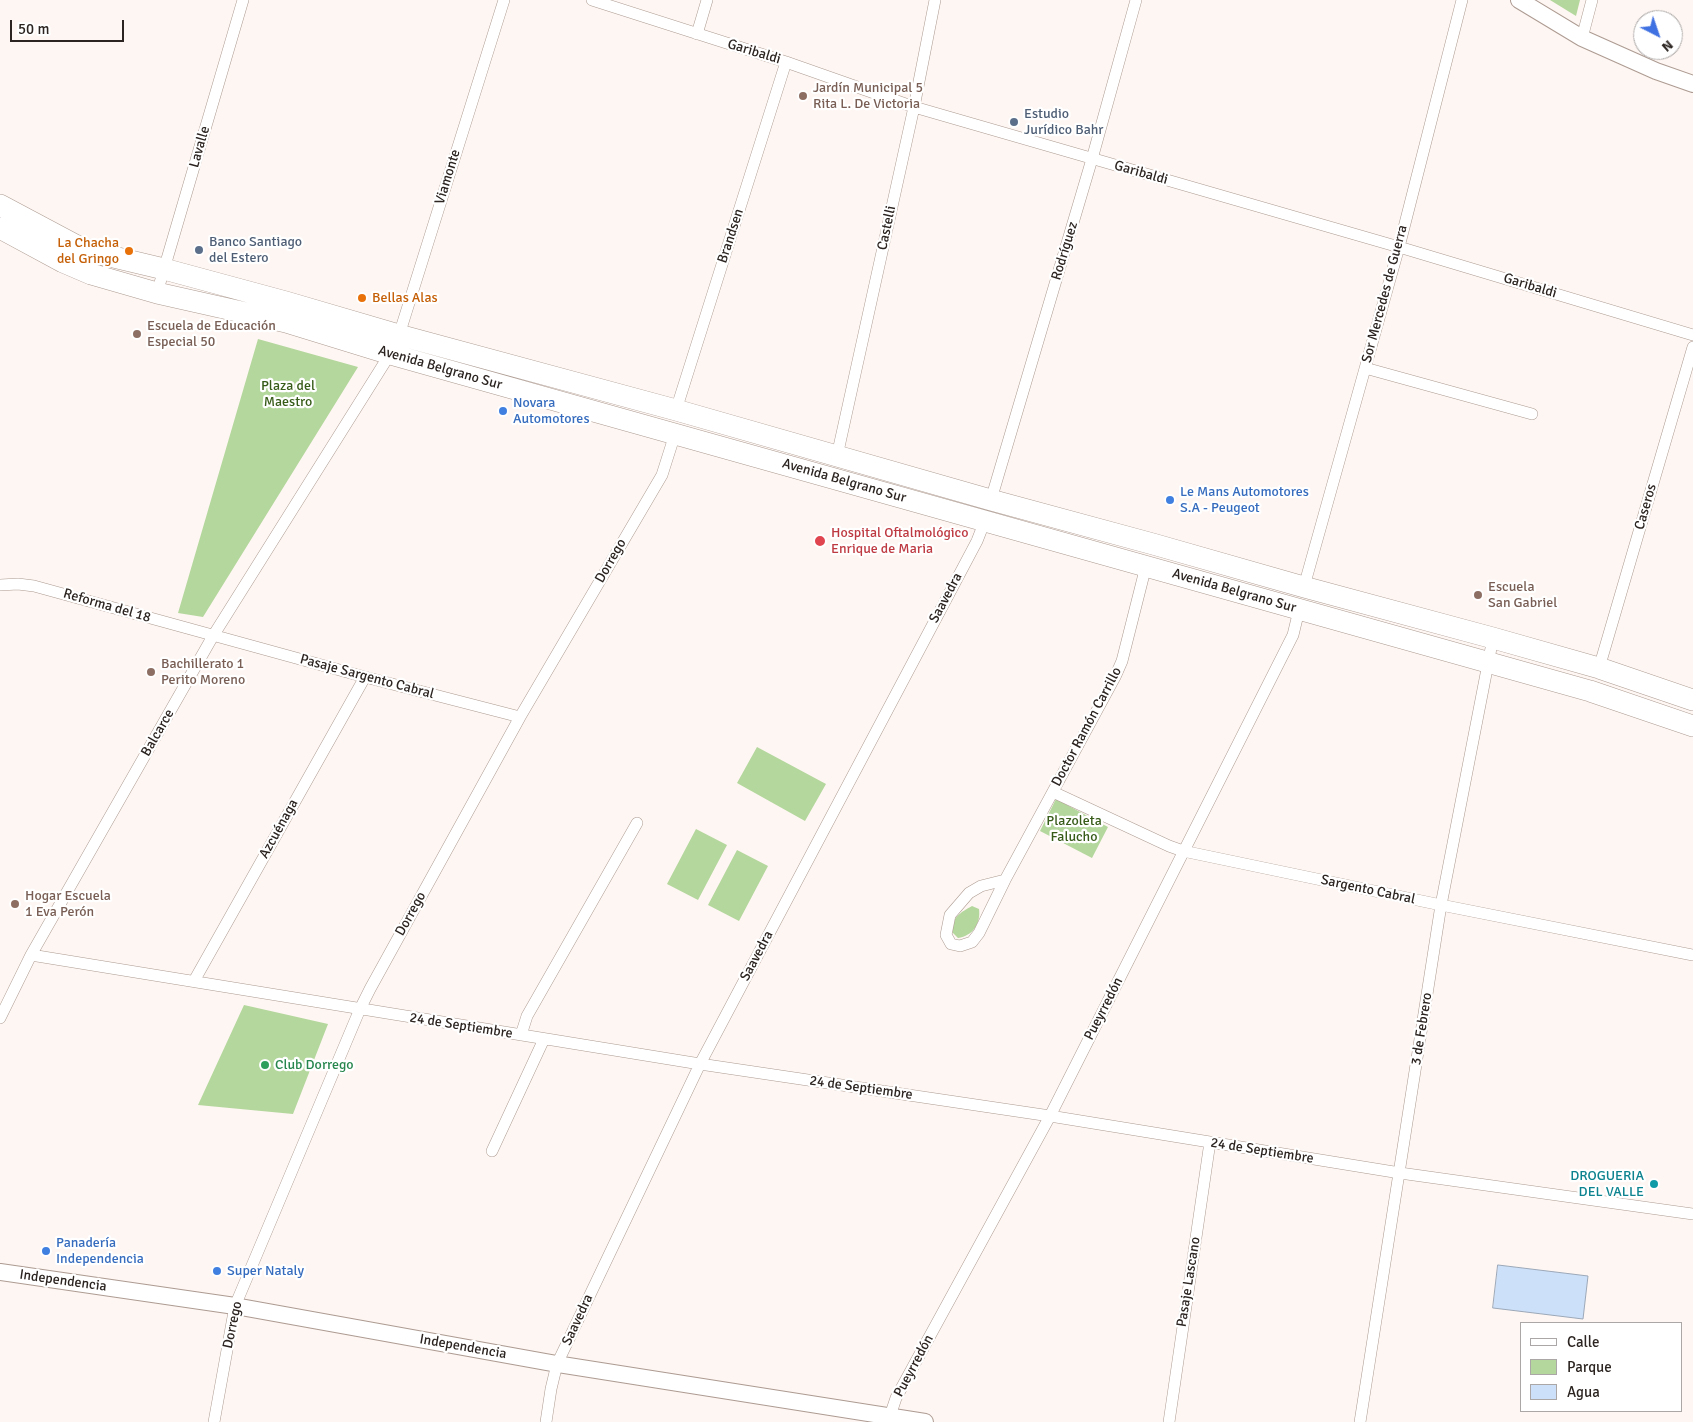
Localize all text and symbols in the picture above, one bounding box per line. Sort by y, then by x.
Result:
scale bar [12,10,126,42]
north arrow [1633,10,1683,60]
text: 50 m [18,20,49,38]
street label: Garibaldi [725,36,783,68]
text: N [1658,36,1677,56]
place label: Jardín Municipal 5 Rita L. De Victoria [813,80,923,112]
marker: Jardín Municipal 5 Rita L. De Victoria [797,90,809,102]
place label: Estudio Jurídico Bahr [1024,106,1104,138]
marker: Estudio Jurídico Bahr [1008,116,1020,128]
street label: Lavalle [186,124,214,170]
street label: Viamonte [432,147,464,207]
street label: Garibaldi [1112,157,1170,189]
street label: Castelli [874,204,900,252]
street label: Brandsen [714,207,748,265]
street label: Rodríguez [1048,220,1082,282]
street label: Sor Mercedes de Guerra [1358,223,1412,365]
place label: Banco Santiago del Estero [209,234,302,266]
place label: La Chacha del Gringo [57,235,119,268]
marker: Banco Santiago del Estero [193,244,205,256]
marker: La Chacha del Gringo [123,245,135,257]
street label: Garibaldi [1501,270,1559,302]
place label: Bellas Alas [372,290,438,306]
marker: Bellas Alas [356,292,368,304]
place label: Escuela de Educación Especial 50 [147,318,276,351]
marker: Escuela de Educación Especial 50 [131,328,143,340]
street label: Avenida Belgrano Sur [376,342,504,394]
park label: Plaza del Maestro [261,378,315,411]
place label: Novara Automotores [513,395,590,428]
marker: Novara Automotores [497,405,509,417]
street label: Avenida Belgrano Sur [780,455,908,507]
street label: Caseros [1631,482,1661,532]
place label: Le Mans Automotores S.A - Peugeot [1180,484,1309,516]
marker: Le Mans Automotores S.A - Peugeot [1164,494,1176,506]
place label: Hospital Oftalmológico Enrique de Maria [831,525,968,558]
marker: Hospital Oftalmológico Enrique de Maria [813,534,827,548]
street label: Dorrego [592,536,630,586]
street label: Avenida Belgrano Sur [1170,565,1298,617]
street label: Saavedra [926,570,966,626]
place label: Escuela San Gabriel [1488,579,1557,612]
street label: Reforma del 18 [61,585,153,627]
marker: Escuela San Gabriel [1472,589,1484,601]
street label: Pasaje Sargento Cabral [298,651,436,703]
place label: Bachillerato 1 Perito Moreno [161,656,245,689]
street label: Doctor Ramón Carrillo [1048,664,1126,790]
marker: Bachillerato 1 Perito Moreno [145,666,157,678]
street label: Balcarce [138,706,178,760]
street label: Azcuénaga [256,796,302,862]
park label: Plazoleta Falucho [1046,813,1102,846]
street label: Sargento Cabral [1319,872,1417,908]
place label: Hogar Escuela 1 Eva Perón [25,888,111,920]
street label: Dorrego [392,889,430,939]
marker: Hogar Escuela 1 Eva Perón [9,898,21,910]
street label: Saavedra [737,928,777,984]
street label: Pueyrredón [1081,975,1127,1043]
street label: 3 de Febrero [1408,991,1436,1067]
street label: 24 de Septiembre [408,1010,514,1042]
place label: Club Dorrego [275,1057,354,1073]
marker: Club Dorrego [259,1059,271,1071]
street label: 24 de Septiembre [808,1072,914,1104]
street label: 24 de Septiembre [1209,1135,1315,1167]
place label: DROGUERIA DEL VALLE [1570,1168,1644,1200]
marker: DROGUERIA DEL VALLE [1648,1178,1660,1190]
place label: Panadería Independencia [56,1235,144,1268]
street label: Pasaje Lascano [1174,1236,1204,1328]
marker: Panadería Independencia [40,1245,52,1257]
place label: Super Nataly [227,1263,304,1279]
marker: Super Nataly [211,1265,223,1277]
street label: Independencia [18,1267,108,1295]
street label: Saavedra [559,1292,597,1348]
street label: Dorrego [220,1300,246,1350]
legend [1520,1322,1683,1412]
street label: Independencia [418,1331,508,1363]
street label: Pueyrredón [891,1332,937,1400]
text: Calle [1567,1333,1600,1351]
text: Parque [1567,1358,1612,1376]
text: Agua [1567,1383,1600,1401]

